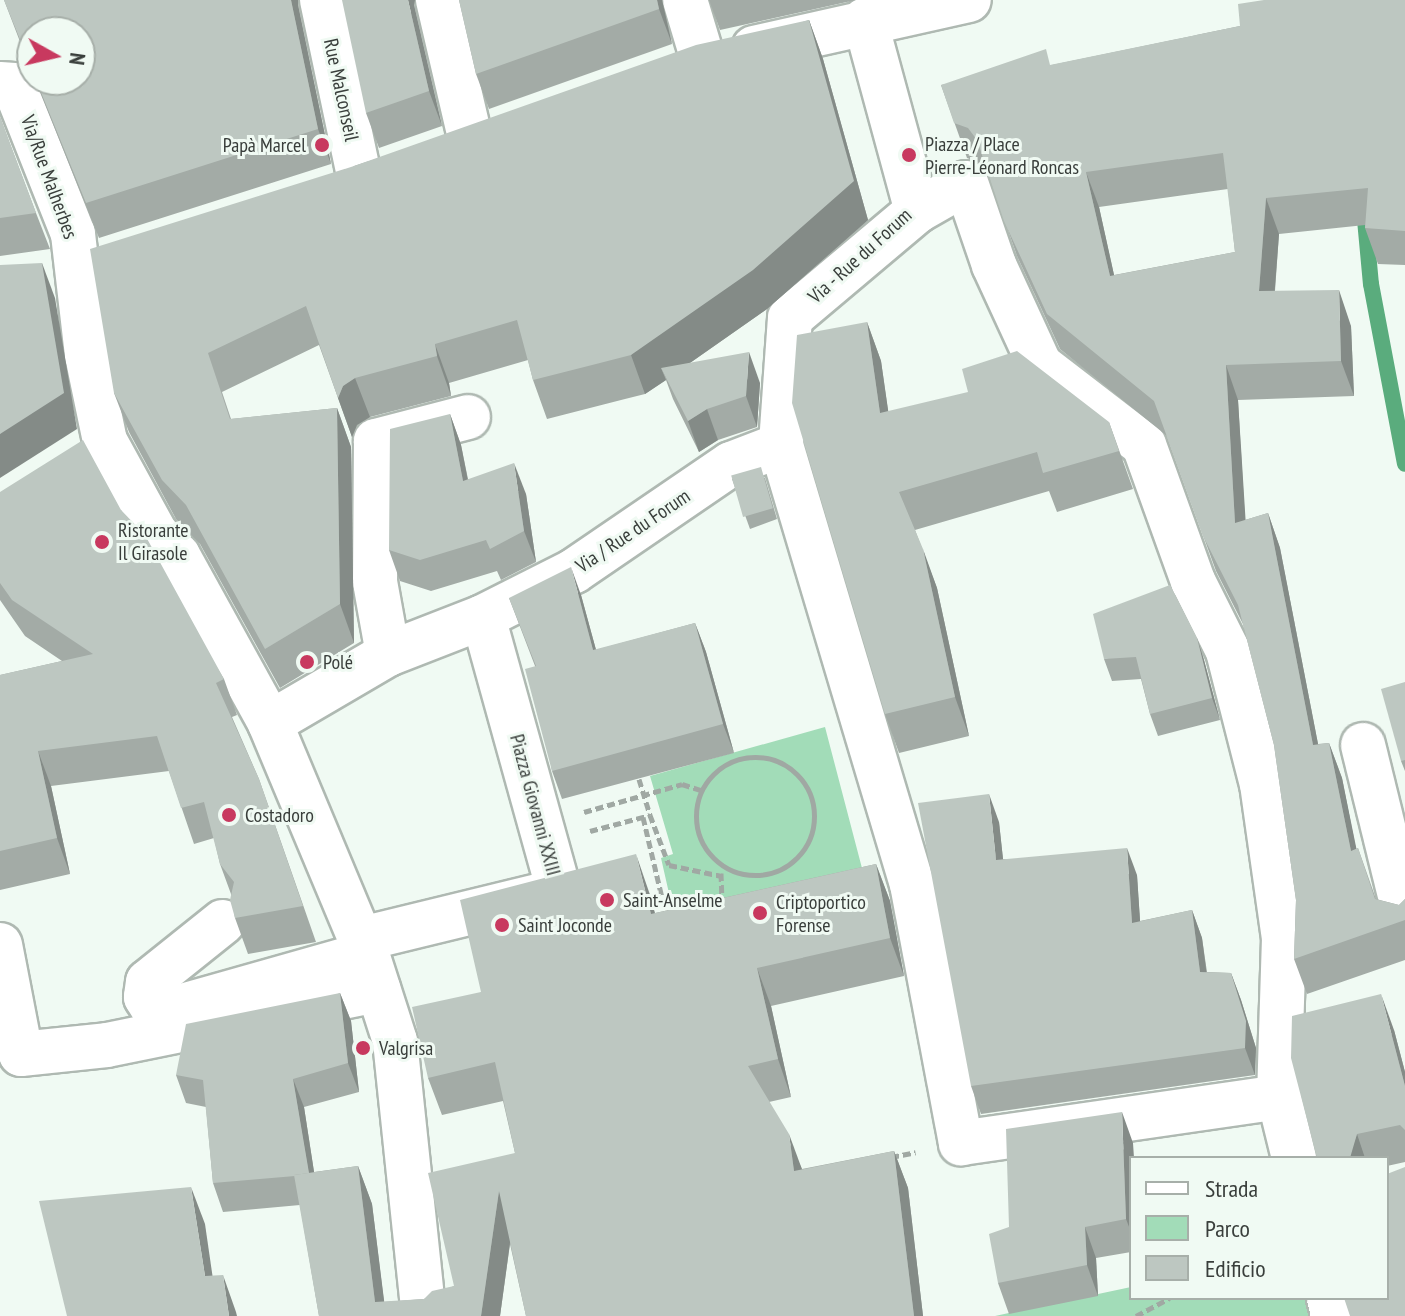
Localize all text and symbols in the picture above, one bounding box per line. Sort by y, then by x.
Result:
north arrow [16,16,96,96]
street label: Rue Malconseil [318,36,364,144]
text: N [63,51,92,67]
street label: Via/Rue Malherbes [16,112,82,242]
place label: Piazza / Place Pierre-Léonard Roncas [925,132,1079,179]
place label: Papà Marcel [223,133,306,157]
marker: Papà Marcel [313,136,331,154]
marker: Piazza / Place Pierre-Léonard Roncas [900,146,918,164]
street label: Via - Rue du Forum [803,203,917,309]
street label: Via / Rue du Forum [571,484,695,578]
place label: Ristorante Il Girasole [118,518,189,565]
marker: Ristorante Il Girasole [93,533,111,551]
place label: Polé [323,650,353,674]
marker: Polé [298,653,316,671]
street label: Piazza Giovanni XXIII [505,731,565,879]
place label: Costadoro [245,803,314,827]
marker: Costadoro [220,806,238,824]
place label: Saint-Anselme [623,888,723,912]
place label: Criptoportico Forense [776,890,866,937]
marker: Saint-Anselme [598,891,616,909]
marker: Criptoportico Forense [751,904,769,922]
place label: Saint Joconde [518,913,612,937]
marker: Saint Joconde [493,916,511,934]
place label: Valgrisa [379,1036,433,1060]
marker: Valgrisa [354,1039,372,1057]
legend [1129,1156,1389,1300]
text: Strada [1205,1173,1258,1204]
text: Parco [1205,1213,1250,1244]
text: Edificio [1205,1253,1266,1284]

